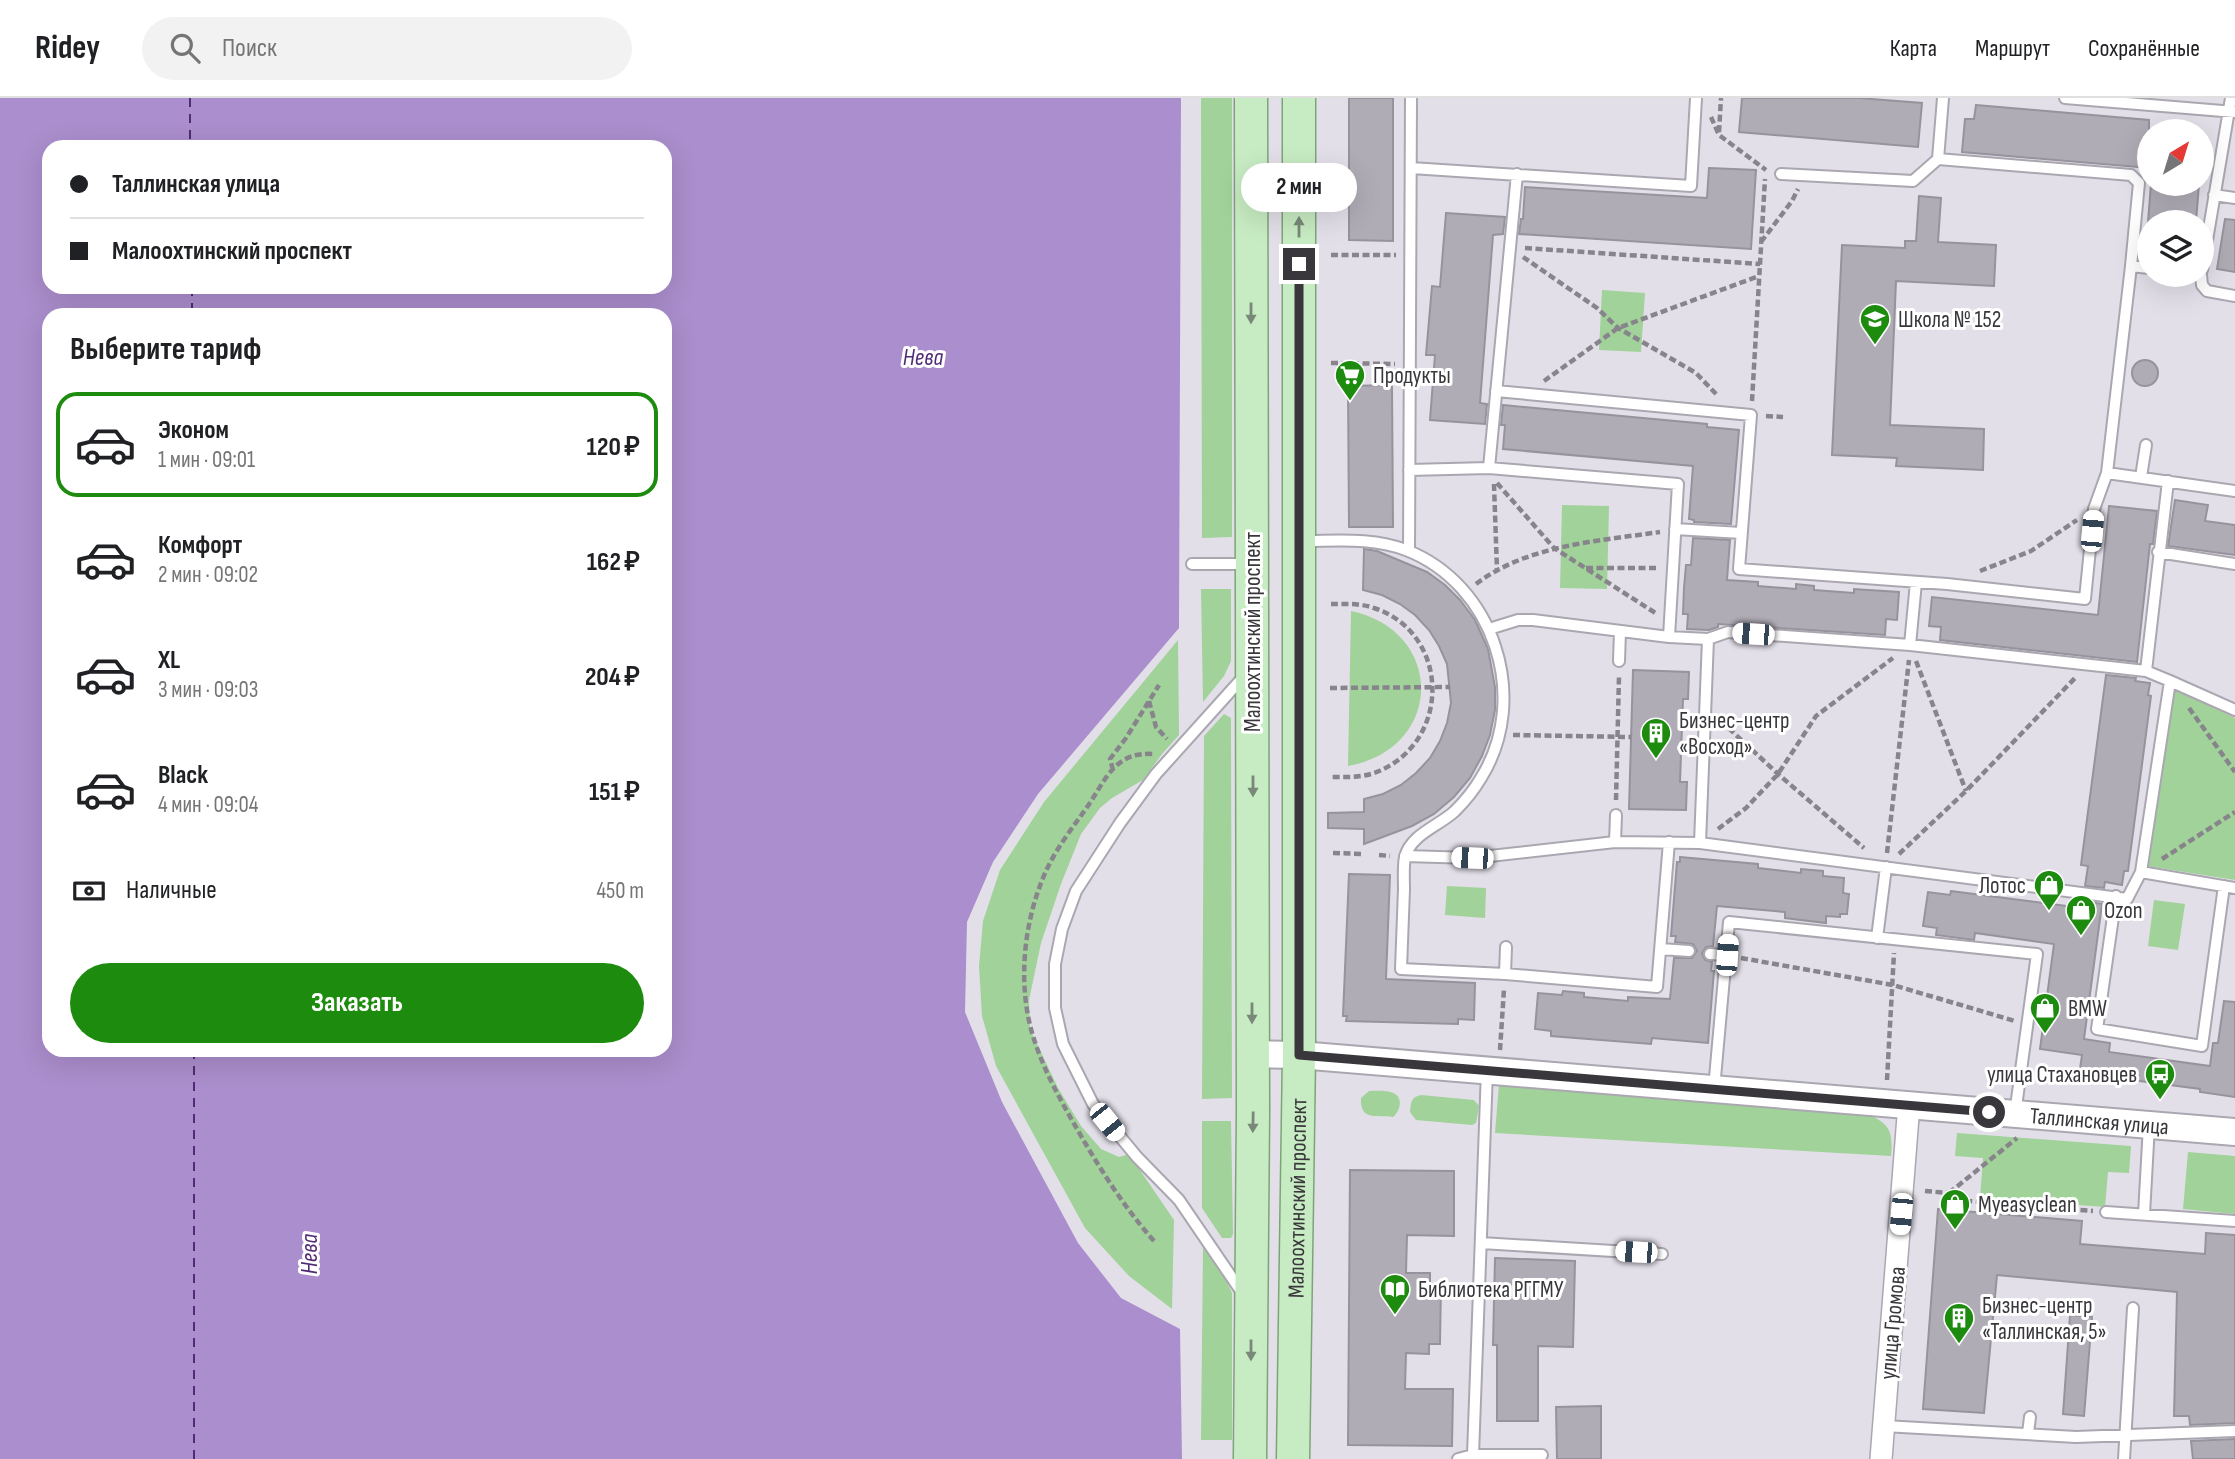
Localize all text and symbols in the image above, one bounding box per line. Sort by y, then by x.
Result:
search box [142,17,632,80]
text: Ridey [35,28,100,68]
icon: search [166,29,204,67]
text: Поиск [222,33,277,64]
text: Карта [1890,34,1937,63]
text: Маршрут [1975,34,2050,63]
text: Сохранённые [2088,34,2200,63]
north arrow [2137,119,2214,196]
map controls [2137,119,2214,287]
callout: 2 мин [1241,162,1357,212]
text: Таллинская улица [112,169,280,200]
text: 2 мин [1276,173,1322,201]
button: layers [2137,210,2214,287]
one-way arrow [1293,216,1305,238]
text: Малоохтинский проспект [112,236,352,267]
route end [1283,248,1315,280]
one-way arrow [1245,302,1257,324]
school or university icon: Школа № 152 [1858,302,1892,346]
place label: Школа № 152 [1898,306,2001,334]
text: Выберите тариф [70,330,261,369]
water label: Нева [903,343,944,372]
supermarket icon: Продукты [1333,358,1367,402]
place label: Продукты [1373,362,1451,390]
icon: car [74,413,137,476]
text: Эконом [158,415,229,446]
text: 120 ₽ [587,432,640,463]
text: 1 мин · 09:01 [158,446,255,474]
car [2080,509,2105,553]
icon: car [74,528,137,591]
text: Комфорт [158,530,242,561]
street label: Малоохтинский проспект [1239,532,1267,732]
text: 162 ₽ [587,547,640,578]
text: 2 мин · 09:02 [158,561,258,589]
car [1732,622,1775,646]
icon: car [74,643,137,706]
text: XL [158,645,180,676]
text: 204 ₽ [585,662,640,693]
text: 3 мин · 09:03 [158,676,258,704]
place label: Бизнес-центр «Восход» [1679,707,1790,761]
building icon: Бизнес-центр «Восход» [1639,716,1673,760]
icon: car [74,758,137,821]
text: Black [158,760,208,791]
one-way arrow [1247,775,1259,797]
text: 151 ₽ [589,777,640,808]
text: 4 мин · 09:04 [158,791,258,819]
car [1451,847,1494,869]
shop icon: Лотос [2032,868,2066,912]
icon: cash [70,872,108,910]
place label: Лотос [1979,872,2026,900]
text: Наличные [126,875,217,906]
text: 450 m [596,877,644,905]
shop icon: Ozon [2064,893,2098,937]
place label: Ozon [2104,897,2143,925]
car [1716,933,1739,977]
button: Заказать [70,963,644,1043]
shop icon: BMW [2028,991,2062,1035]
place label: BMW [2068,995,2107,1023]
one-way arrow [1246,1002,1258,1024]
bus stop icon: улица Стахановцев [2143,1057,2177,1101]
place label: улица Стахановцев [1987,1061,2137,1089]
route start [1973,1096,2005,1128]
street label: Малоохтинский проспект [1282,1098,1313,1298]
car [1086,1099,1129,1145]
street label: Таллинская улица [2029,1102,2170,1142]
one-way arrow [1247,1111,1259,1133]
shop icon: Myeasyclean [1938,1187,1972,1231]
place label: Myeasyclean [1978,1191,2077,1219]
car [1889,1192,1914,1236]
water label: Нева [295,1233,324,1274]
car [1615,1240,1658,1264]
street label: улица Громова [1874,1265,1912,1381]
library icon: Библиотека РГГМУ [1378,1272,1412,1316]
place label: Библиотека РГГМУ [1418,1276,1564,1304]
place label: Бизнес-центр «Таллинская, 5» [1982,1292,2107,1346]
building icon: Бизнес-центр «Таллинская, 5» [1942,1301,1976,1345]
one-way arrow [1245,1339,1257,1361]

